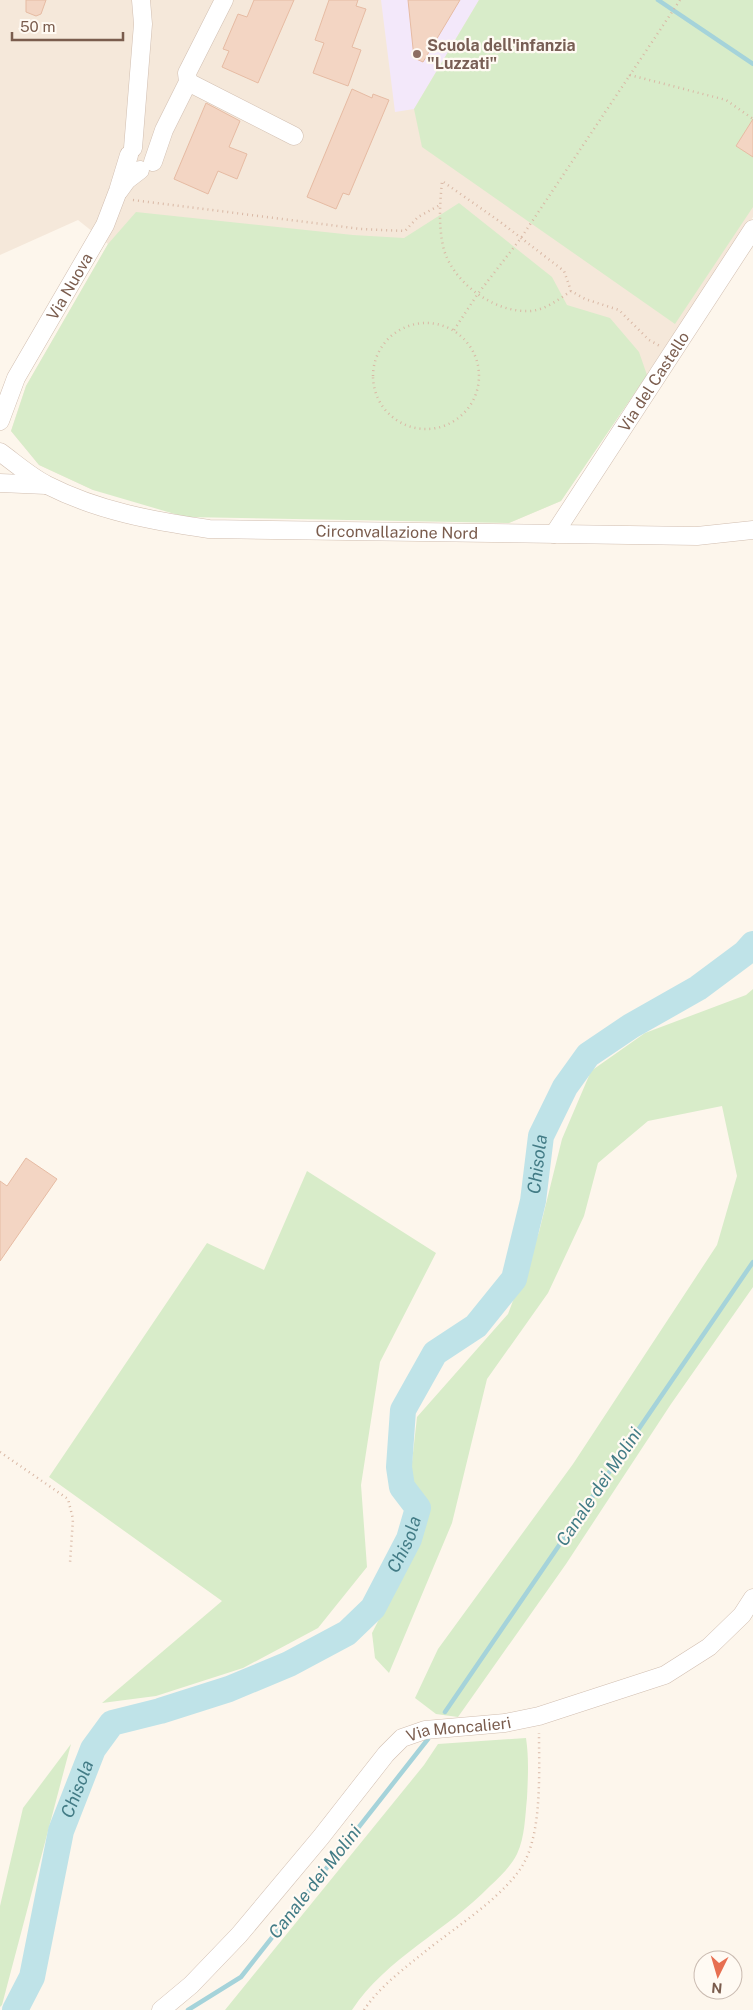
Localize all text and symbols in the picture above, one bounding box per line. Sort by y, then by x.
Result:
scale bar [12,10,124,42]
text: 50 m [20,18,55,35]
place label: Scuola dell'infanzia "Luzzati" [427,36,576,73]
marker: Scuola dell'infanzia "Luzzati" [411,48,423,60]
street label: Via Nuova [43,250,97,323]
street label: Via del Castello [614,328,693,435]
street label: Circonvallazione Nord [315,522,478,543]
water label: Chisola [523,1133,551,1195]
water label: Canale dei Molini [551,1423,646,1550]
water label: Chisola [382,1514,425,1576]
street label: Via Moncalieri [404,1713,513,1746]
water label: Chisola [56,1757,98,1821]
water label: Canale dei Molini [264,1820,366,1943]
north arrow [693,1950,743,2000]
text: N [711,1980,723,1996]

